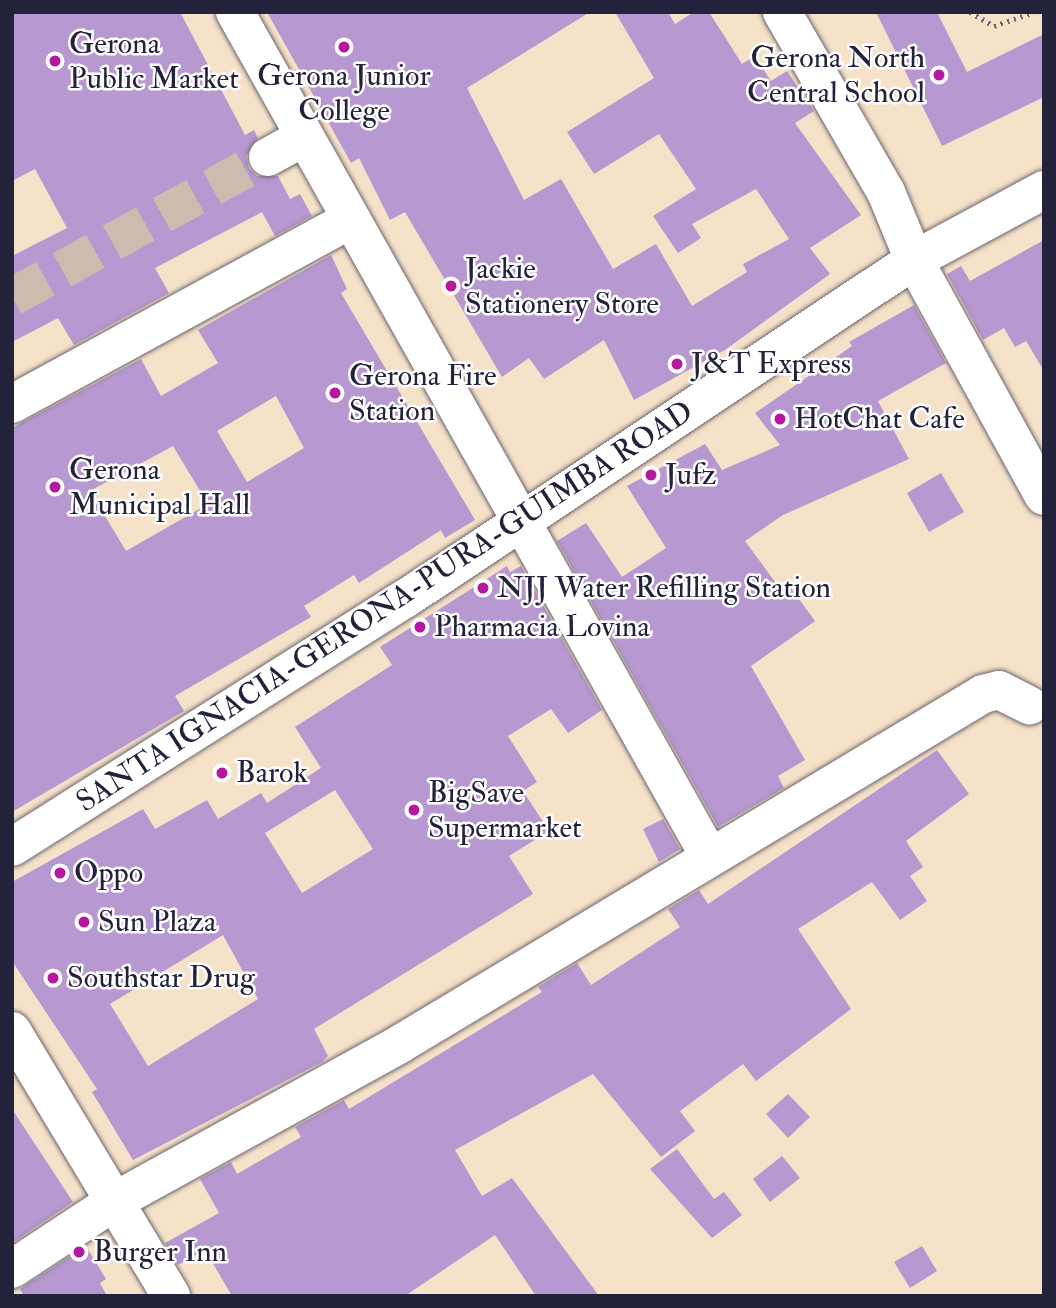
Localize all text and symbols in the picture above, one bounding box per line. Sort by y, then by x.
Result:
place label: Gerona Public Market [69,26,239,96]
marker: Gerona Junior College [336,39,352,55]
place label: Gerona North Central School [747,40,925,110]
marker: Gerona Public Market [47,53,63,69]
place label: Gerona Junior College [257,58,431,128]
marker: Gerona North Central School [931,67,947,83]
place label: Jackie Stationery Store [465,251,659,322]
marker: Jackie Stationery Store [443,278,459,294]
place label: J&T Express [691,346,851,382]
marker: J&T Express [669,356,685,372]
place label: Gerona Fire Station [349,358,497,428]
marker: Gerona Fire Station [327,385,343,401]
street label: SANTA IGNACIA-GERONA-PURA-GUIMBA ROAD [70,394,700,820]
place label: HotChat Cafe [794,401,965,437]
marker: HotChat Cafe [772,411,788,427]
place label: Gerona Municipal Hall [69,452,250,522]
place label: Jufz [665,457,716,493]
marker: Jufz [643,467,659,483]
marker: Gerona Municipal Hall [47,479,63,495]
place label: NJJ Water Refilling Station [497,570,831,606]
marker: NJJ Water Refilling Station [475,580,491,596]
place label: Pharmacia Lovina [434,609,650,645]
marker: Pharmacia Lovina [412,619,428,635]
place label: Barok [236,755,308,791]
marker: Barok [214,765,230,781]
place label: BigSave Supermarket [428,775,582,846]
marker: BigSave Supermarket [406,802,422,818]
place label: Oppo [74,855,143,891]
marker: Oppo [52,865,68,881]
place label: Sun Plaza [98,904,216,940]
marker: Sun Plaza [76,914,92,930]
place label: Southstar Drug [67,960,255,996]
marker: Southstar Drug [45,970,61,986]
place label: Burger Inn [93,1234,227,1270]
marker: Burger Inn [71,1244,87,1260]

